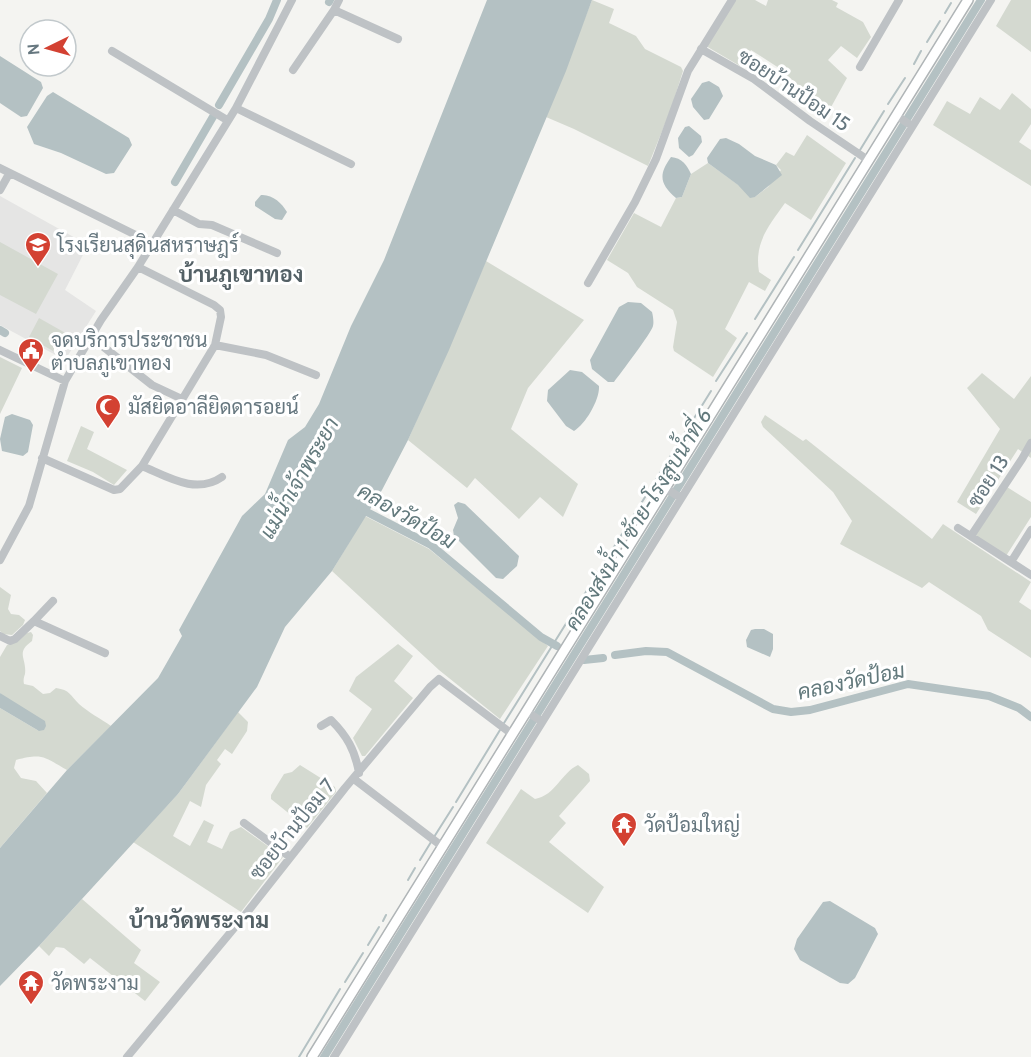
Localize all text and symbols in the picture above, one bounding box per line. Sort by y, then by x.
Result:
north arrow [18,18,78,78]
text: N [24,43,44,56]
street label: ซอยบ้านป้อม 15 [733,44,855,136]
school or university icon: โรงเรียนสุดินสหราษฎร์ [23,230,53,268]
place label: โรงเรียนสุดินสหราษฎร์ [56,231,239,259]
district label: บ้านภูเขาทอง [179,260,303,290]
place label: จุดบริการประชาชน ตำบลภูเขาทอง [51,328,208,378]
public building icon: จุดบริการประชาชน ตำบลภูเขาทอง [16,336,46,374]
mosque icon: มัสยิดอาลียิดดารอยน์ [93,392,123,430]
place label: มัสยิดอาลียิดดารอยน์ [128,393,299,419]
water label: คลองส่งน้ำ 1 ซ้าย-โรงสูบน้ำที่ 6 [553,400,719,636]
water label: แม่น้ำเจ้าพระยา [250,410,344,543]
street label: ซอย 13 [962,450,1014,512]
water label: คลองวัดป้อม [354,477,461,554]
water label: คลองวัดป้อม [795,656,907,705]
street label: ซอยบ้านป้อม 7 [244,774,340,884]
temple icon: วัดป้อมใหญ่ [609,810,639,848]
place label: วัดป้อมใหญ่ [644,812,740,837]
district label: บ้านวัดพระงาม [129,906,269,934]
temple icon: วัดพระงาม [16,968,46,1006]
place label: วัดพระงาม [51,971,139,995]

